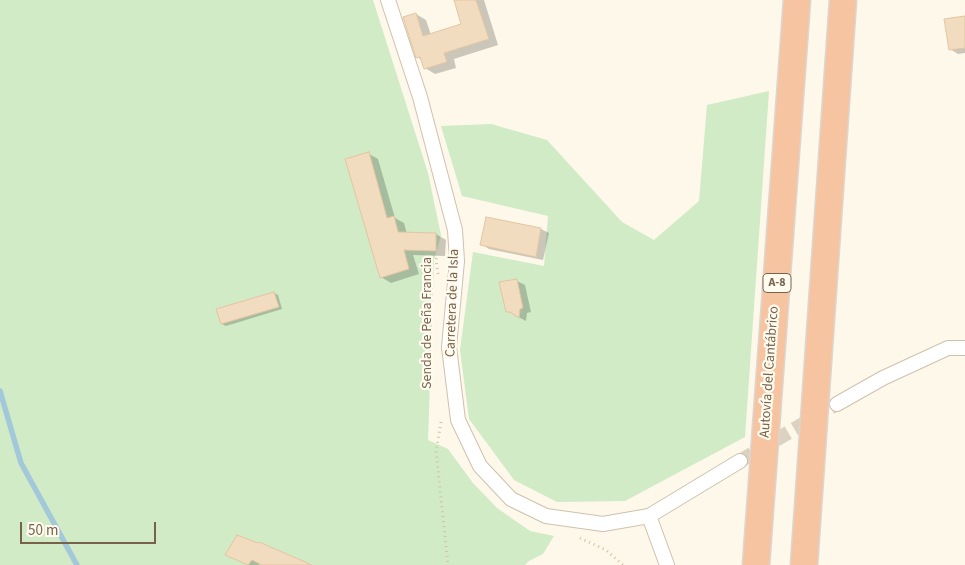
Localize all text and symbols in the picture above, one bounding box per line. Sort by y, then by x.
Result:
street label: Carretera de la Isla [443,249,463,357]
street label: Senda de Peña Francia [420,257,436,389]
road number: A-8 [763,274,791,292]
street label: Autovía del Cantábrico [757,306,783,438]
scale bar [22,512,159,544]
text: 50 m [28,520,58,541]

